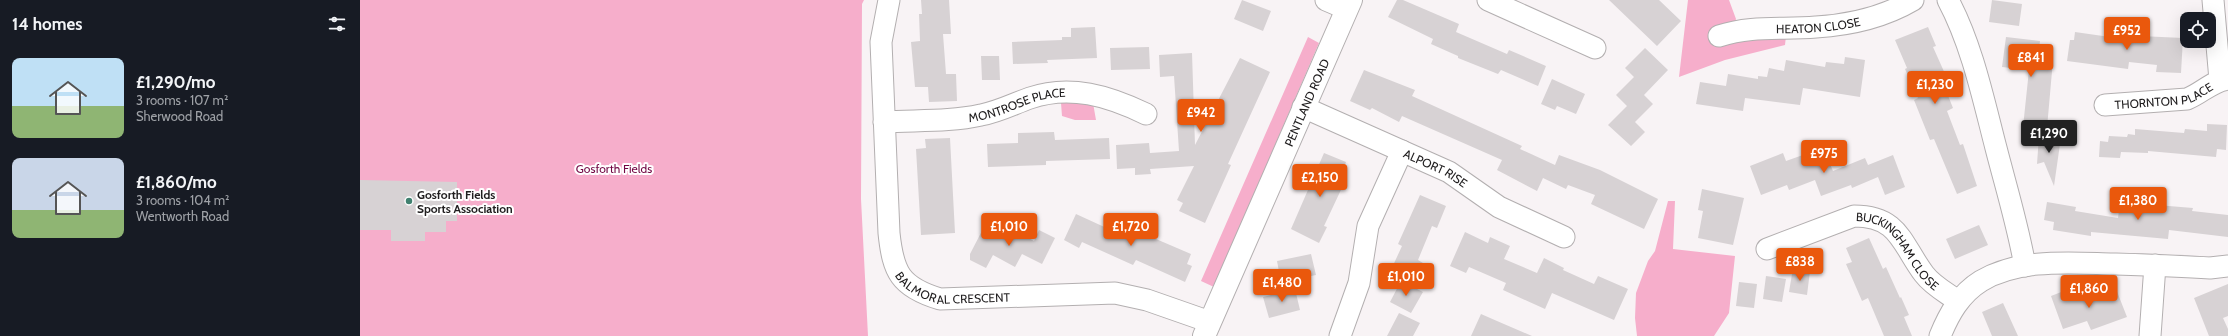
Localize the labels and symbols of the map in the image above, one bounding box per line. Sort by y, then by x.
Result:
street label: HEATON CLOSE [1776,13,1862,36]
pin: £952 [2103,17,2151,51]
pin: £841 [2007,44,2055,78]
street label: PENTLAND ROAD [1280,56,1332,149]
pin: £1,230 [1902,71,1968,105]
street label: THORNTON PLACE [2114,78,2215,112]
street label: MONTROSE PLACE [967,84,1066,125]
pin: £942 [1177,99,1225,133]
pin: £1,290 [2016,120,2082,154]
pin: £975 [1800,140,1848,174]
street label: ALPORT RISE [1401,145,1471,190]
park label: Gosforth Fields [576,161,652,176]
pin: £2,150 [1287,164,1353,198]
place label: Gosforth Fields Sports Association [417,187,513,216]
pin: £1,380 [2105,187,2171,221]
marker: Gosforth Fields Sports Association [404,196,414,206]
street label: BUCKINGHAM CLOSE [1856,208,1943,293]
pin: £1,010 [976,213,1042,247]
pin: £1,720 [1098,213,1164,247]
pin: £838 [1776,248,1824,282]
pin: £1,010 [1373,263,1439,297]
street label: BALMORAL CRESCENT [892,268,1011,307]
pin: £1,480 [1249,269,1315,303]
pin: £1,860 [2056,275,2122,309]

